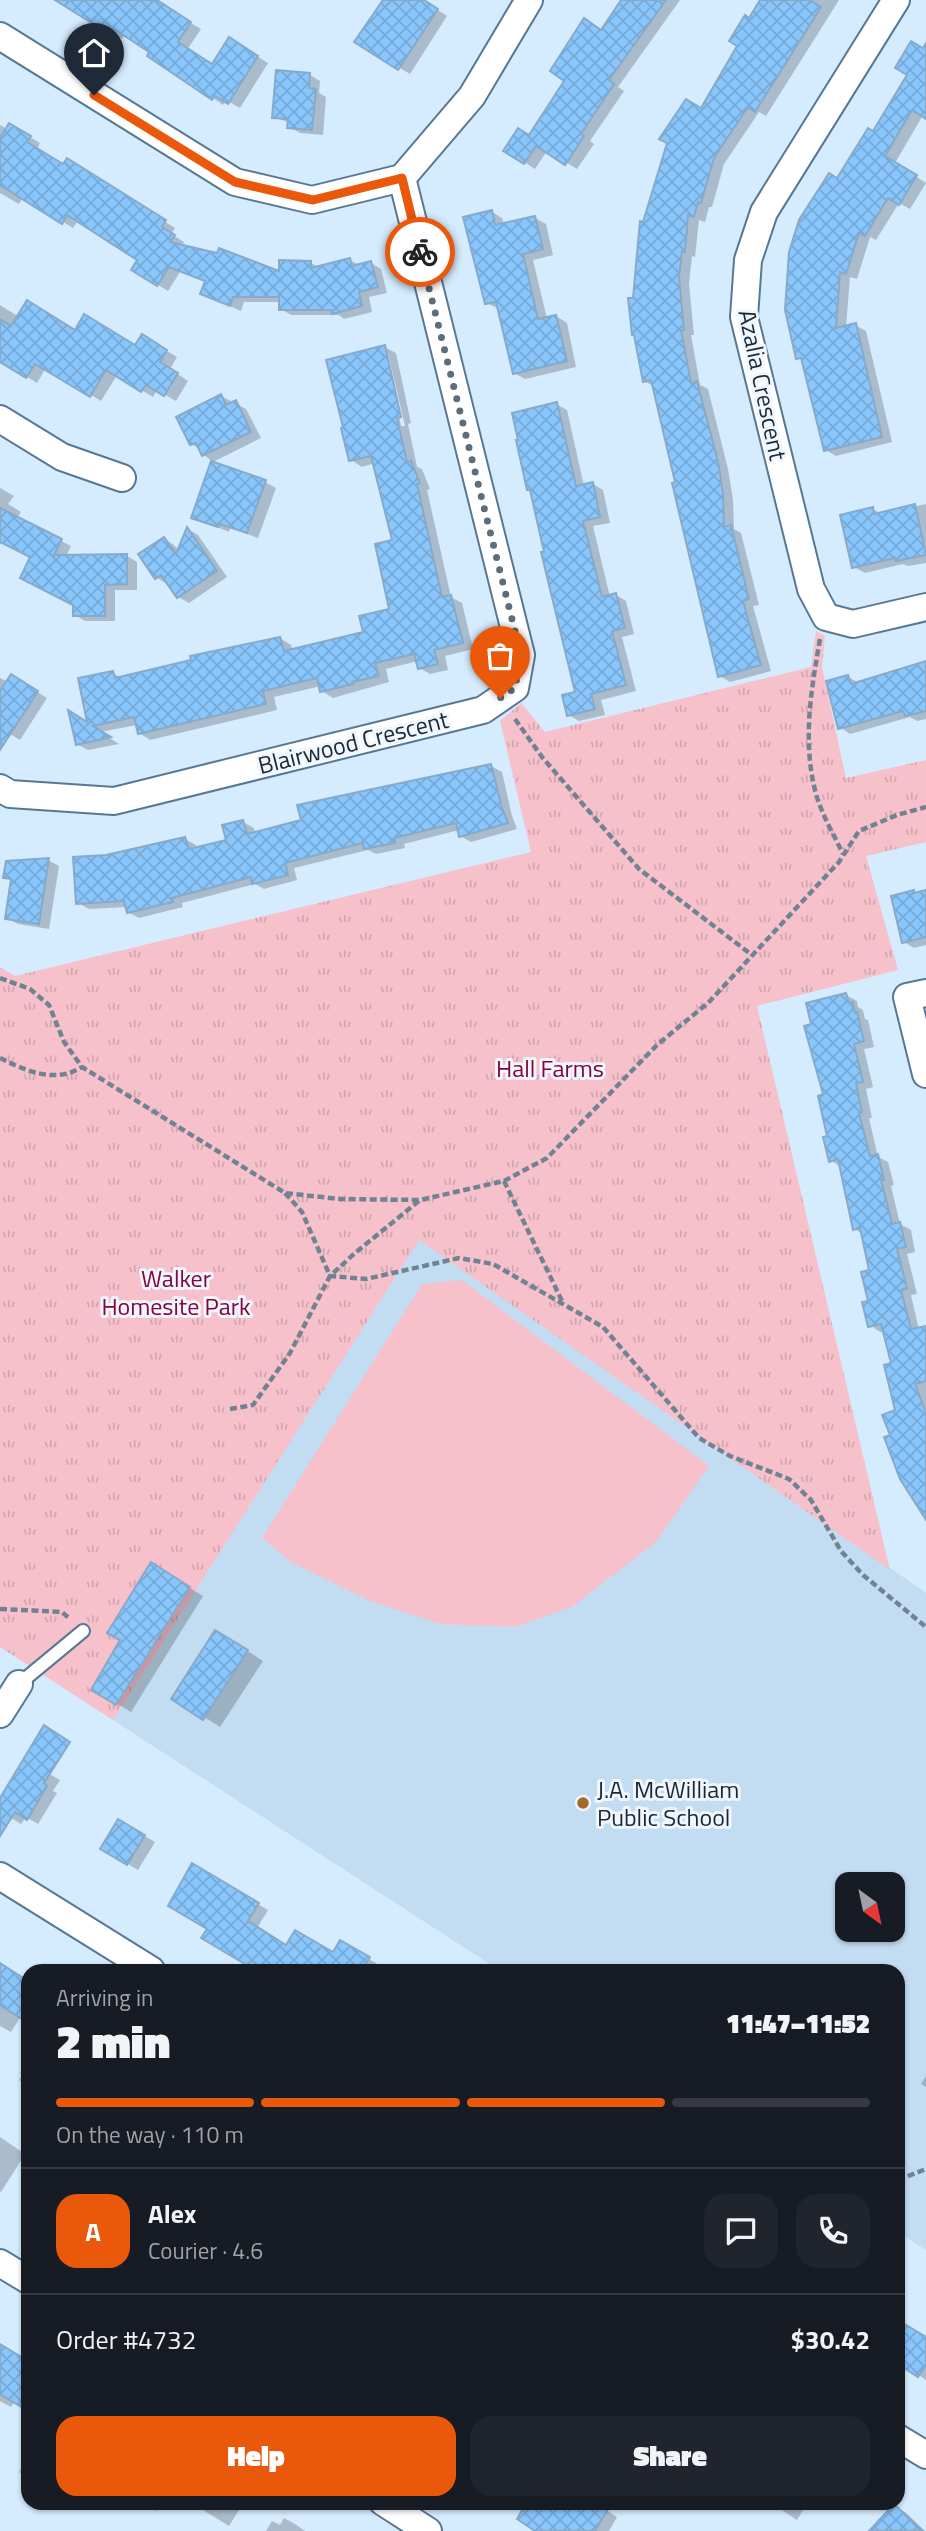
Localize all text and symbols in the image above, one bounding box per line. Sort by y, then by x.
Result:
pin [64,23,124,95]
icon: home [75,34,113,72]
courier [385,217,455,287]
icon: bike [401,233,439,271]
street label: Azalia Crescent [729,306,797,464]
pin [470,626,530,698]
icon: bag [481,637,519,675]
street label: Blairwood Crescent [254,701,453,783]
park label: Hall Farms [496,1050,604,1086]
park label: Walker Homesite Park [101,1260,251,1324]
place label: J.A. McWilliam Public School [597,1771,739,1835]
marker: J.A. McWilliam Public School [575,1795,591,1811]
north arrow [835,1872,905,1942]
map controls [835,1872,905,1942]
text: Arriving in [56,1980,153,2015]
text: 11:47–11:52 [726,2004,870,2043]
text: 2 min [56,2006,170,2076]
text: On the way · 110 m [56,2117,244,2152]
text: Alex [148,2194,196,2233]
button: chat [704,2194,778,2268]
button: phone [796,2194,870,2268]
text: A [85,2212,101,2251]
text: Courier · 4.6 [148,2233,263,2268]
text: Order #4732 [56,2320,196,2359]
text: $30.42 [791,2320,870,2359]
button: Help [56,2416,456,2496]
button: Share [470,2416,870,2496]

